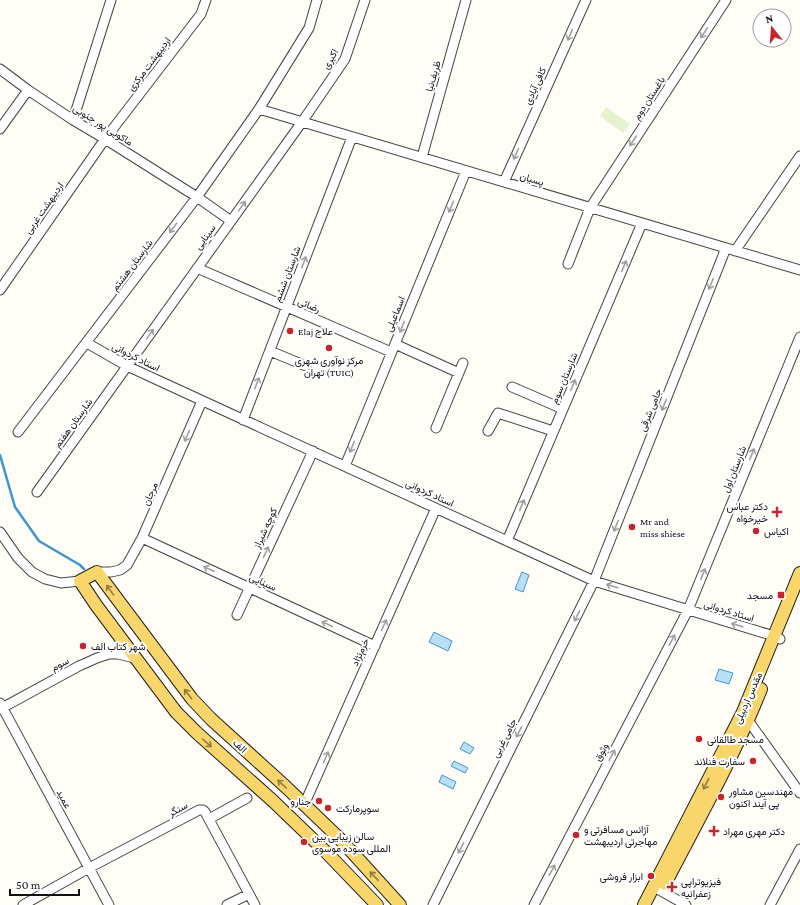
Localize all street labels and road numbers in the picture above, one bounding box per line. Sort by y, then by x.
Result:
street label: اردیبهشت مرکزی [125,35,174,94]
street label: اکبری [320,47,341,71]
street label: ظریف‌نیا [423,59,444,93]
street label: کافی آبادی [522,65,549,107]
street label: باغستان دوم [631,74,668,122]
street label: ماکویی‌ پور جنوبی [70,102,135,149]
street label: پسیان [518,170,545,190]
street label: اردیبهشت غربی [22,180,67,236]
street label: سینایی [192,222,219,252]
street label: شارستان هشتم [109,237,156,293]
street label: شارستان ششم [271,244,304,304]
street label: رضائی [296,295,322,316]
street label: اسماعیلی [383,295,408,334]
street label: استاد کردوانی [110,340,162,375]
street label: شارستان سوم [548,351,581,406]
street label: جامی شرقی [636,387,665,433]
street label: شارستان هفتم [52,396,95,450]
street label: شارستان اول [720,444,749,494]
street label: استاد کردوانی [404,477,456,510]
street label: مرجان [140,481,161,508]
street label: کوچه شیراز [250,505,281,552]
street label: سینایی [247,571,278,594]
street label: استاد کردوانی [702,598,755,625]
street label: خرم‌نژاد [349,636,372,668]
street label: سوم [49,655,71,674]
street label: مقدس اردبیلی [732,670,765,726]
street label: جامی غربی [489,716,520,760]
street label: الف [231,737,249,755]
street label: وثوق [592,741,611,763]
street label: عمید [54,788,74,811]
street label: سنگر [166,799,190,820]

